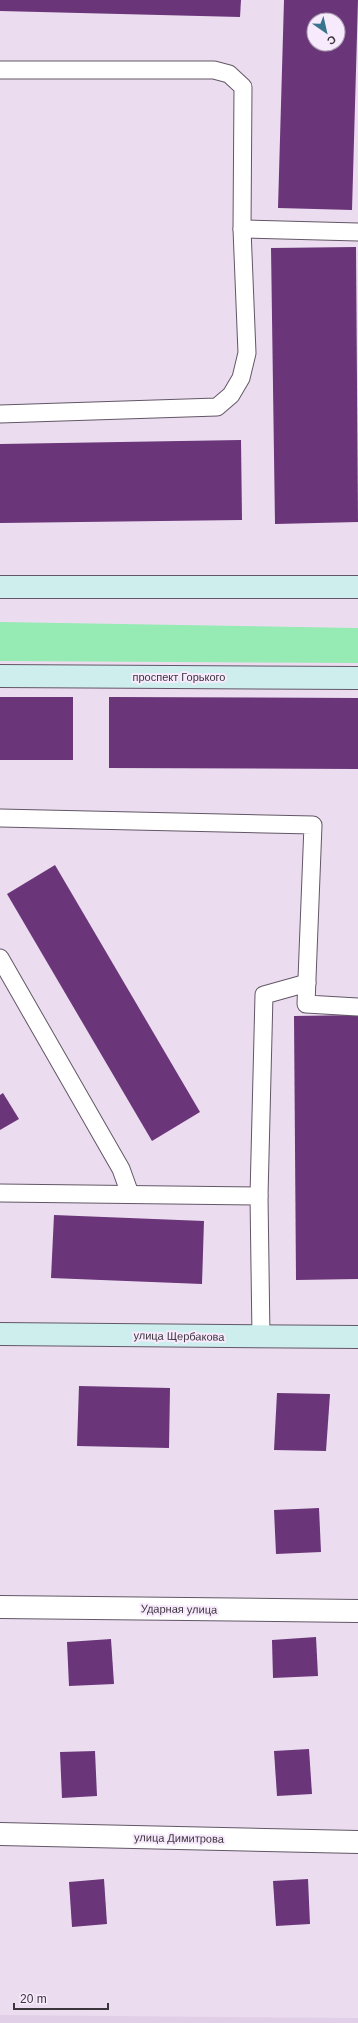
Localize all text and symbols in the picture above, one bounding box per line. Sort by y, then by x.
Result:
north arrow [306,12,346,52]
text: С [325,33,338,48]
street label: проспект Горького [133,671,225,683]
street label: улица Щербакова [133,1329,225,1343]
street label: Ударная улица [141,1602,218,1616]
street label: улица Димитрова [134,1831,225,1845]
scale bar [14,1985,108,2011]
text: 20 m [20,1992,47,2006]

